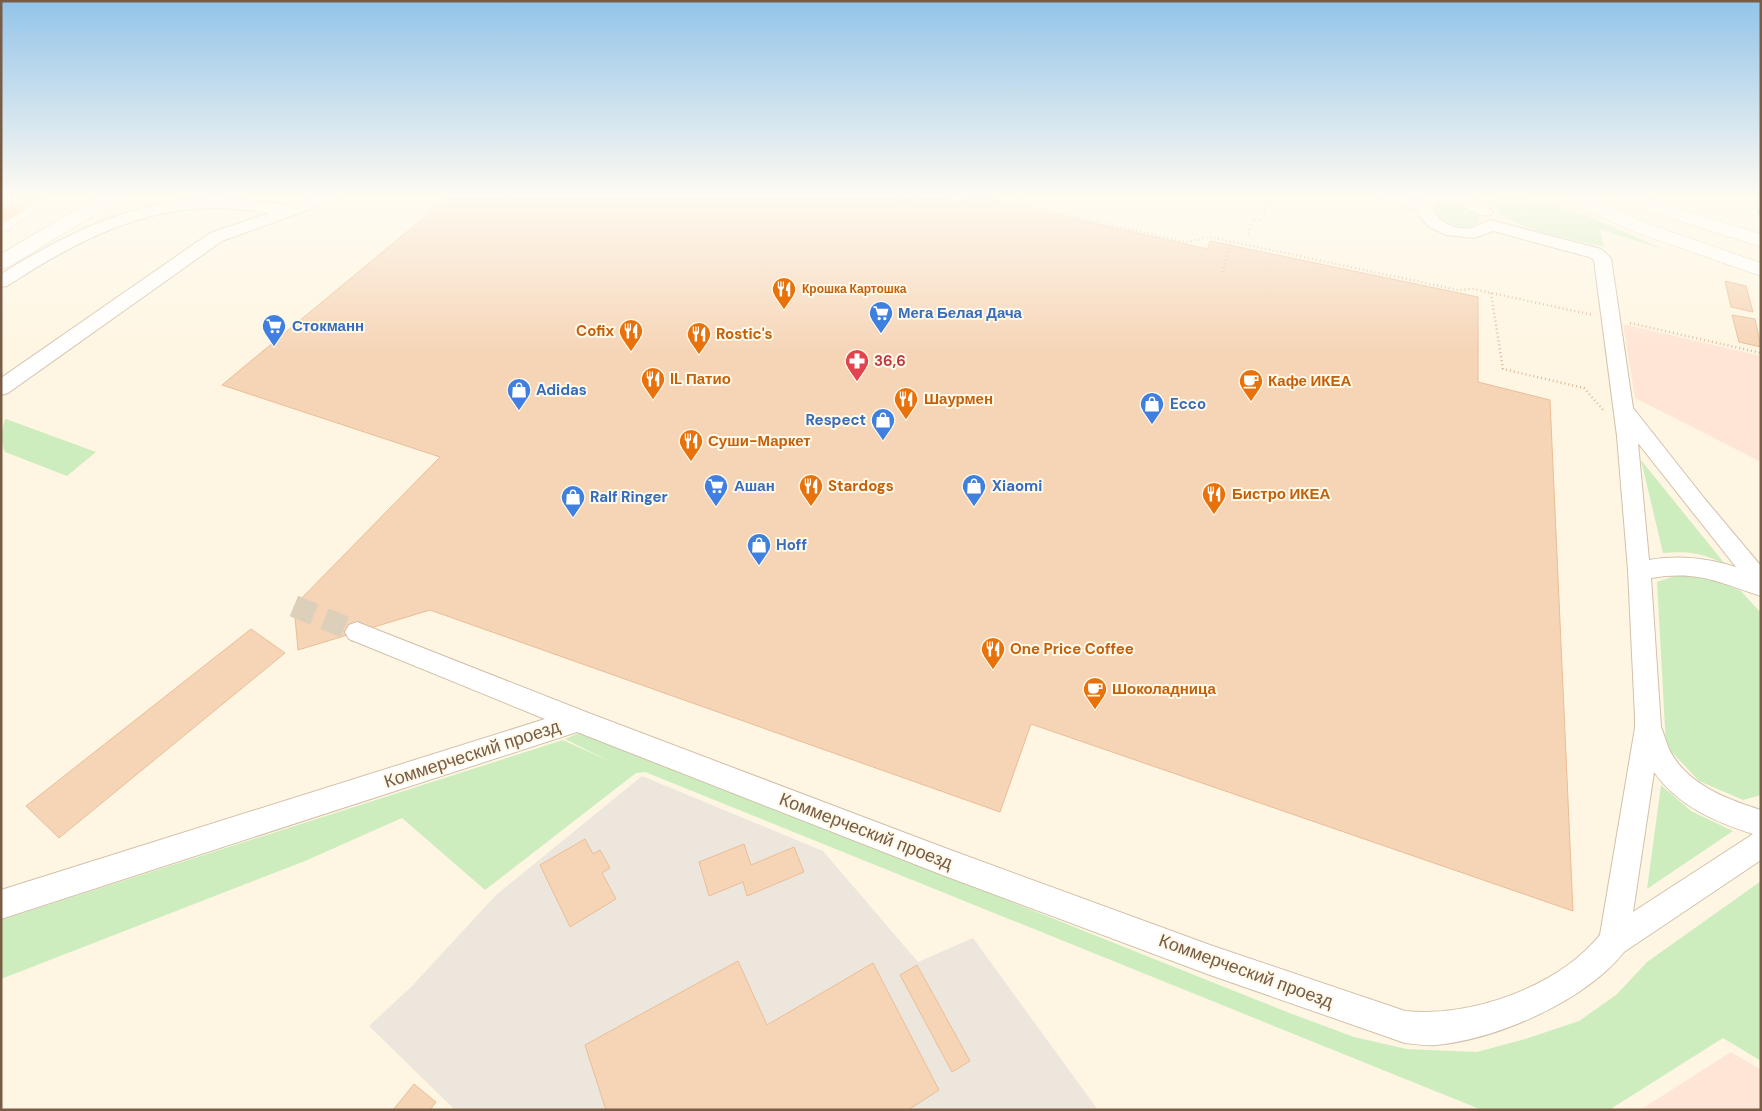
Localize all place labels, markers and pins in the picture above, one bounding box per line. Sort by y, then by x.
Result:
restaurant icon: Крошка Картошка [771,276,797,310]
place label: Крошка Картошка [802,281,907,297]
supermarket icon: Мега Белая Дача [868,300,894,334]
place label: Мега Белая Дача [898,303,1023,323]
supermarket icon: Стокманн [261,313,287,347]
place label: Стокманн [292,316,364,336]
restaurant icon: Cofix [618,318,644,352]
place label: Cofix [576,321,614,341]
restaurant icon: Rostic's [686,321,712,355]
place label: Rostic's [716,324,773,344]
pharmacy icon: 36,6 [844,348,870,382]
place label: 36,6 [874,351,906,371]
restaurant icon: IL Патио [640,366,666,400]
cafe icon: Кафе ИКЕА [1238,368,1264,402]
place label: IL Патио [670,369,731,389]
place label: Кафе ИКЕА [1268,371,1351,391]
shop icon: Adidas [506,377,532,411]
place label: Adidas [536,380,587,400]
restaurant icon: Шаурмен [893,386,919,420]
place label: Шаурмен [924,389,993,409]
shop icon: Ecco [1139,391,1165,425]
place label: Ecco [1170,394,1206,414]
shop icon: Respect [870,407,896,441]
place label: Respect [806,410,866,430]
restaurant icon: Суши-Маркет [678,428,704,462]
place label: Суши-Маркет [708,431,811,451]
supermarket icon: Ашан [703,473,729,507]
restaurant icon: Stardogs [798,473,824,507]
shop icon: Xiaomi [961,473,987,507]
place label: Ашан [734,476,775,496]
place label: Stardogs [828,476,894,496]
place label: Xiaomi [992,476,1042,496]
restaurant icon: Бистро ИКЕА [1201,481,1227,515]
shop icon: Ralf Ringer [560,484,586,518]
place label: Бистро ИКЕА [1232,484,1330,504]
place label: Ralf Ringer [590,487,668,507]
shop icon: Hoff [746,532,772,566]
place label: Hoff [776,535,807,555]
restaurant icon: One Price Coffee [980,636,1006,670]
place label: One Price Coffee [1010,639,1134,659]
cafe icon: Шоколадница [1082,676,1108,710]
place label: Шоколадница [1112,679,1216,699]

